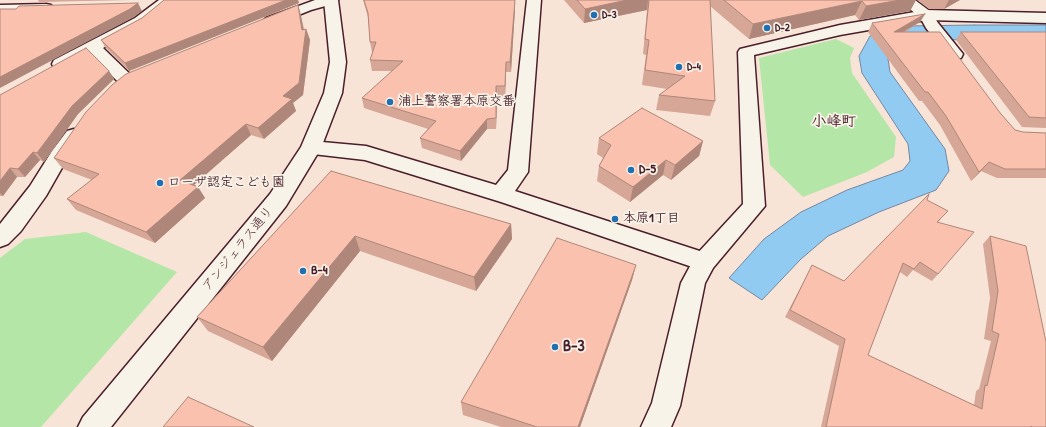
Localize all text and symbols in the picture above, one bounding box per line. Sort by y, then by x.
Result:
place label: D-3 [602,8,617,22]
marker: D-3 [589,10,599,20]
place label: D-2 [775,21,790,35]
marker: D-2 [762,23,772,33]
place label: D-4 [687,60,701,74]
marker: D-4 [674,62,684,72]
place label: 浦上警察署本原交番 [398,94,515,110]
marker: 浦上警察署本原交番 [385,97,395,107]
district label: 小峰町 [812,113,856,131]
place label: D-5 [639,162,656,178]
marker: D-5 [626,165,636,175]
place label: ローザ認定こども園 [168,175,285,191]
marker: ローザ認定こども園 [155,178,165,188]
street label: アンジェラス通り [199,204,277,294]
place label: 本原1丁目 [623,211,680,227]
marker: 本原1丁目 [610,214,620,224]
place label: B-4 [311,263,328,279]
marker: B-4 [298,266,308,276]
place label: B-3 [563,337,585,357]
marker: B-3 [550,342,560,352]

